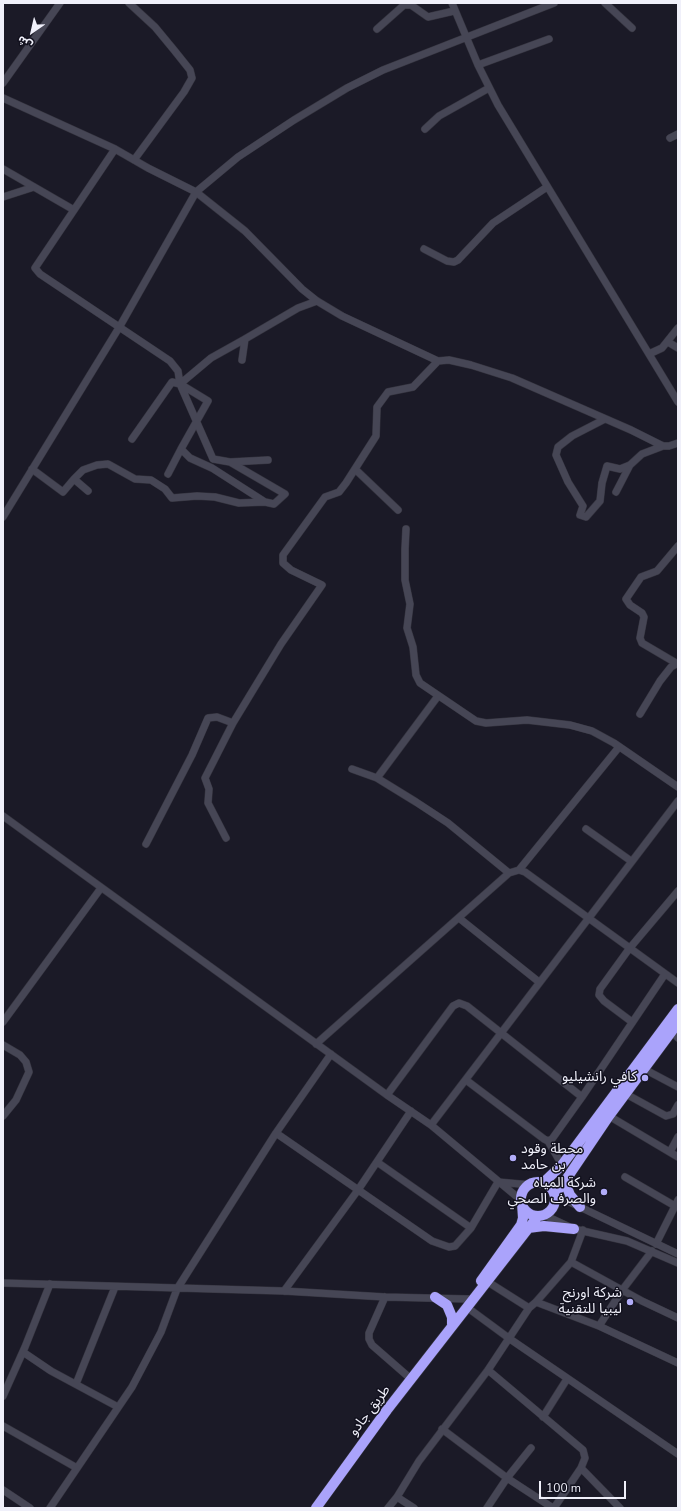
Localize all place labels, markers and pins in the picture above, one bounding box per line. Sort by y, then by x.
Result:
place label: كافي رانشيليو [562,1070,637,1086]
marker: كافي رانشيليو [640,1073,650,1083]
place label: محطة وقود بن حامد [521,1142,583,1174]
marker: محطة وقود بن حامد [508,1153,518,1163]
place label: شركة المياه والصرف الصحي [508,1176,596,1208]
marker: شركة المياه والصرف الصحي [599,1187,609,1197]
place label: شركة اورنج ليبيا للتقنية [559,1286,622,1318]
marker: شركة اورنج ليبيا للتقنية [625,1297,635,1307]

